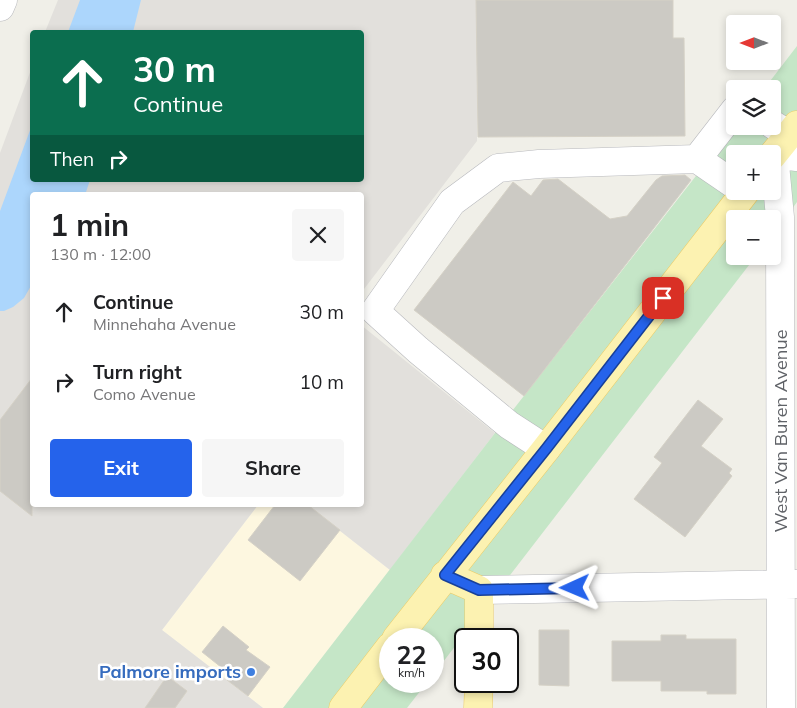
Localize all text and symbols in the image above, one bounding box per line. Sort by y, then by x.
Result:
north arrow [726,15,781,70]
map controls [726,15,781,265]
text: 30 m [133,47,216,91]
icon: ahead [50,50,115,115]
button: layers [726,80,781,135]
text: Continue [133,90,223,118]
icon: right [104,145,132,173]
button: + [726,145,781,200]
text: Then [50,147,94,171]
text: 1 min [50,206,129,244]
button: close [292,209,344,261]
button: − [726,210,781,265]
text: 130 m · 12:00 [50,244,151,264]
pin [642,277,684,319]
icon: arrive [649,284,677,312]
text: Continue [93,290,173,314]
icon: ahead [50,298,78,326]
text: 30 m [300,300,344,324]
text: Minnehaha Avenue [93,314,236,334]
street label: West Van Buren Avenue [769,330,792,532]
text: Turn right [93,360,182,384]
icon: right [50,368,78,396]
text: 10 m [300,370,344,394]
text: Como Avenue [93,384,196,404]
button: Exit [50,439,192,497]
button: Share [202,439,344,497]
position arrow [548,561,600,613]
speed limit sign: 30 [454,628,519,693]
text: 22 [396,639,427,670]
place label: Palmore imports [99,660,241,683]
text: km/h [398,665,425,680]
marker: Palmore imports [245,666,257,678]

